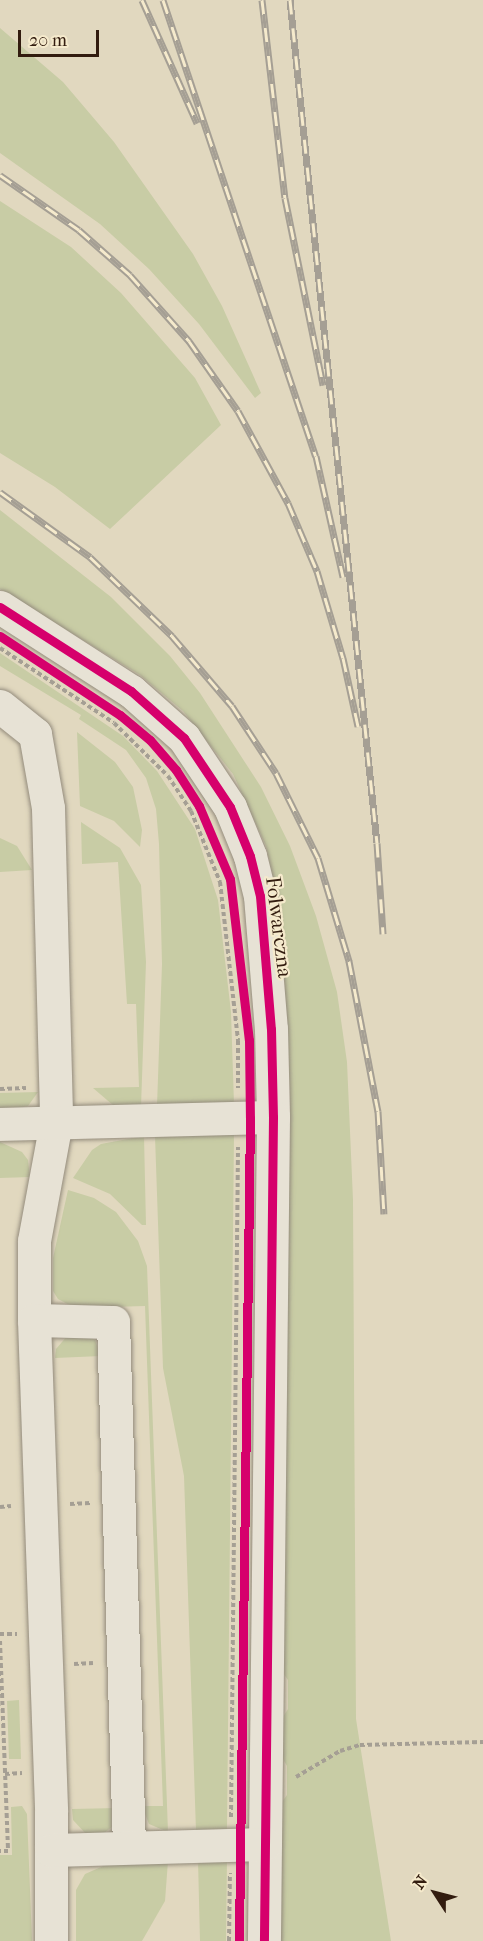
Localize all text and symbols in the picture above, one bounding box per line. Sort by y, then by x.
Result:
scale bar [21,18,102,56]
text: 20 m [29,30,67,51]
street label: Folwarczna [260,875,298,979]
north arrow [405,1863,465,1923]
text: N [409,1872,431,1893]

